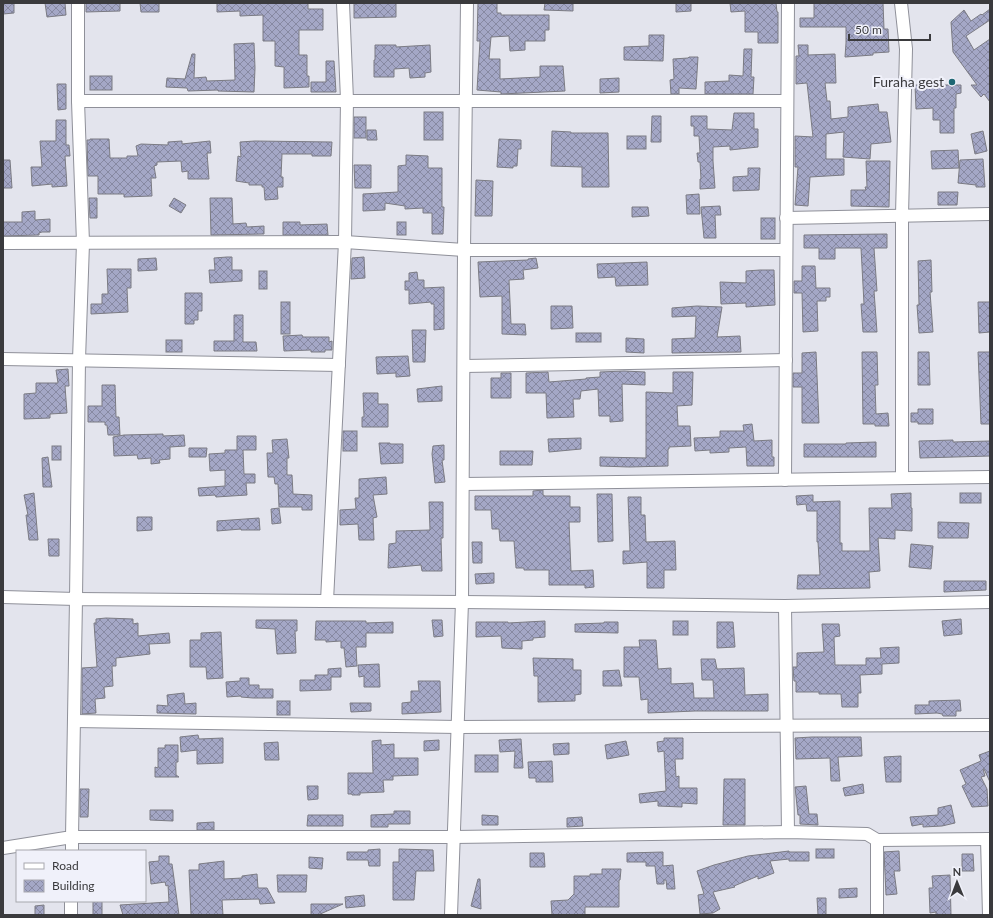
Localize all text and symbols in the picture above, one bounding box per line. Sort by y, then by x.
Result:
scale bar [849,16,930,42]
text: 50 m [855,22,882,37]
place label: Furaha gest [873,73,944,90]
marker: Furaha gest [947,77,957,87]
legend [16,850,146,902]
text: Road [52,858,79,873]
north arrow [937,862,977,902]
text: N [952,865,961,878]
text: Building [52,878,95,893]

